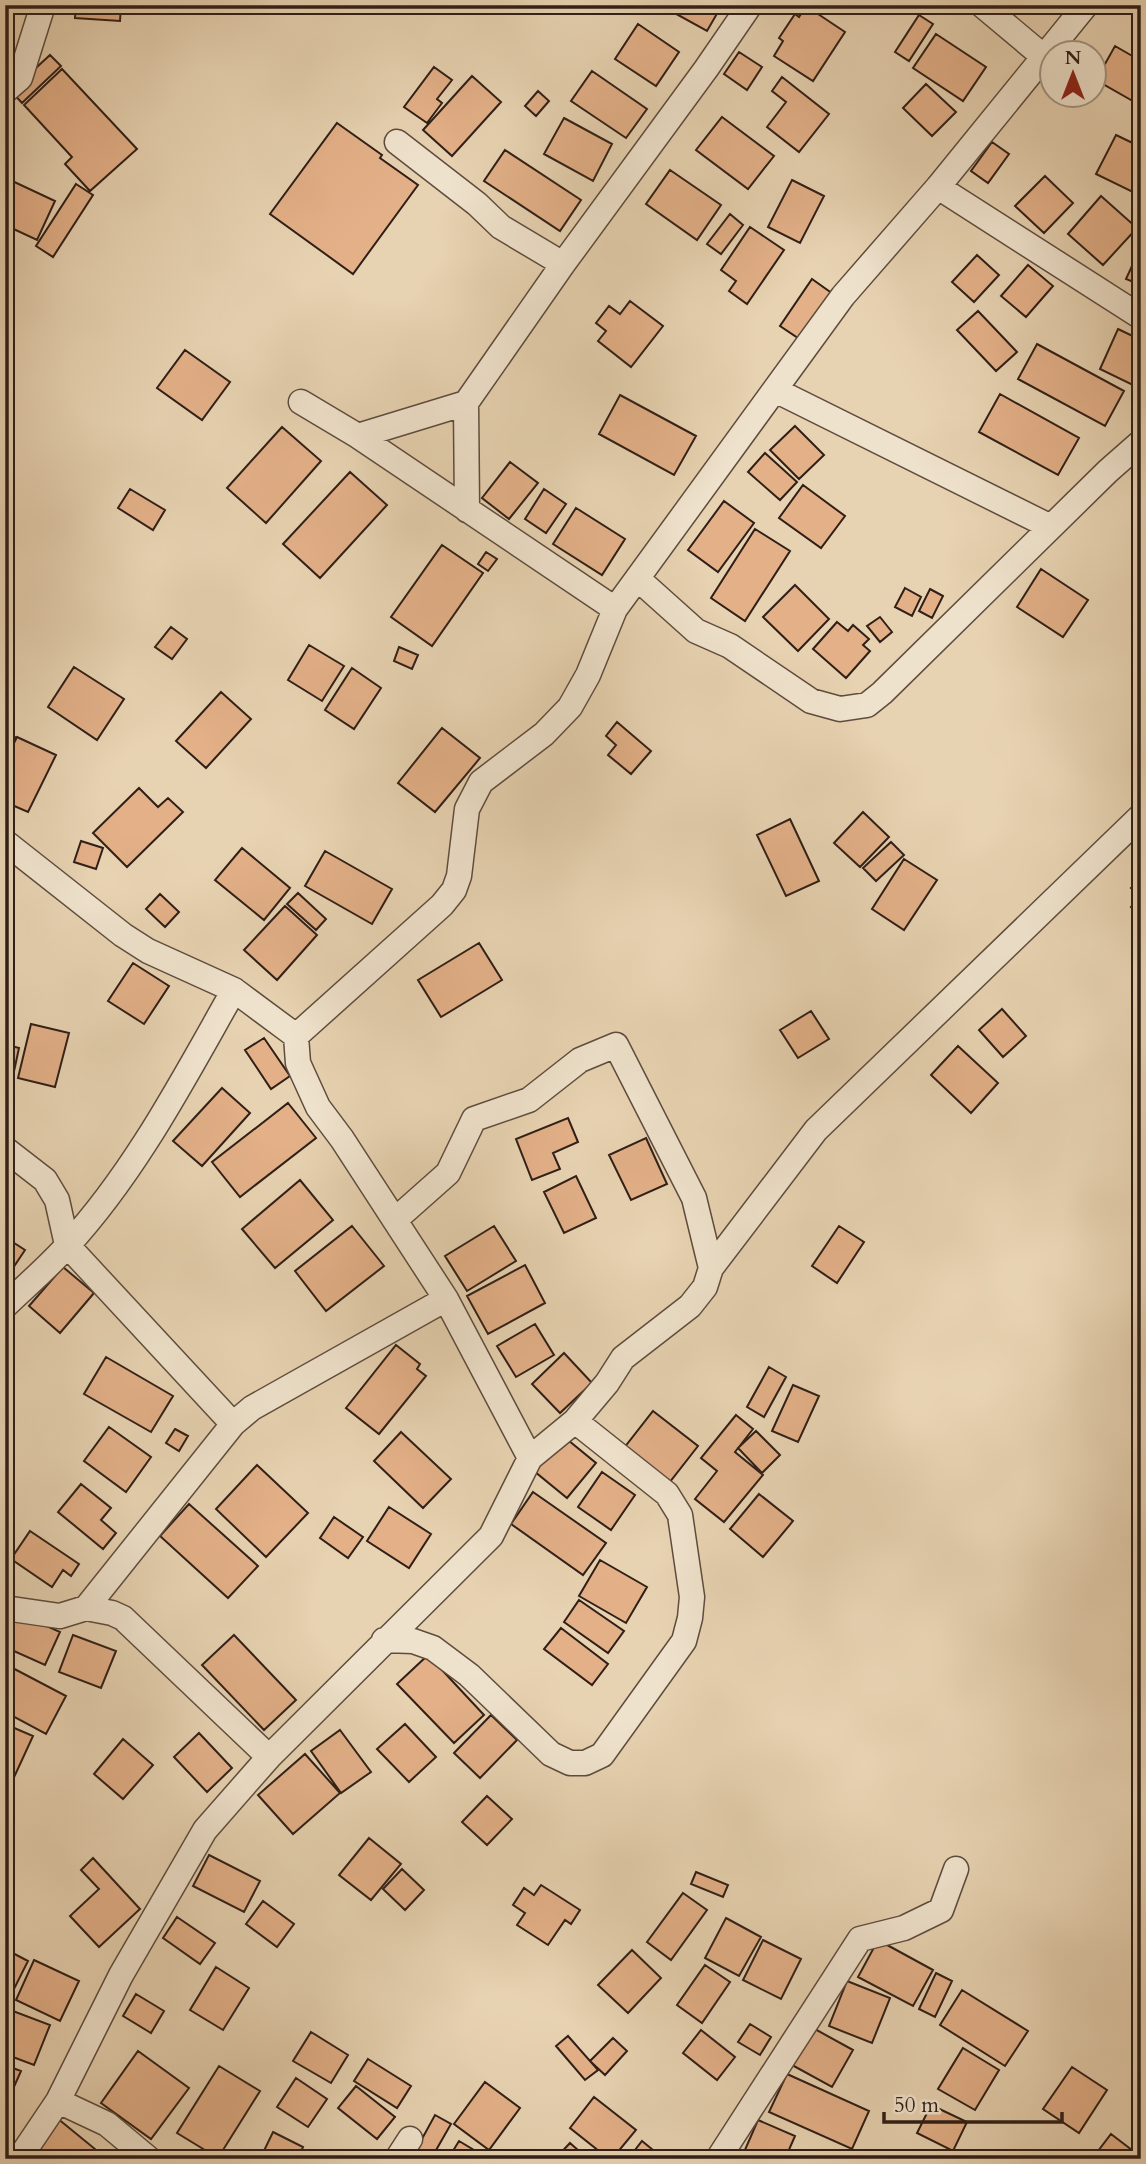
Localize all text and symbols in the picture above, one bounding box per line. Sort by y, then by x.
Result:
north arrow [1038,38,1108,108]
text: N [1065,45,1082,71]
scale bar [884,2080,1062,2124]
text: 50 m [894,2091,939,2120]

